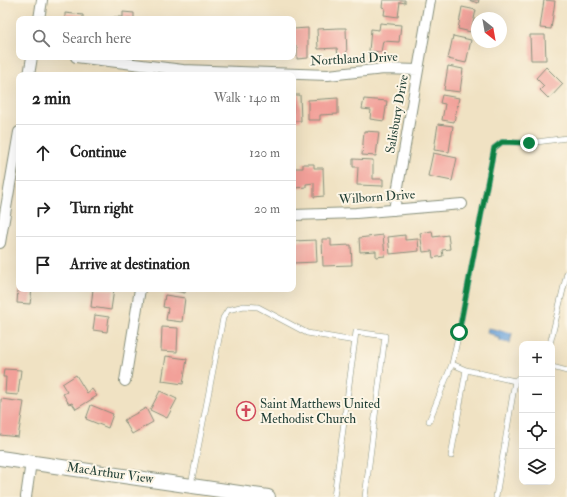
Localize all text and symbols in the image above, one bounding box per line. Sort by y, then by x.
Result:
north arrow [471,12,507,48]
search box [16,16,296,60]
icon: search [30,27,52,49]
text: Search here [62,29,131,48]
street label: Northland Drive [310,49,399,69]
street label: Salisbury Drive [382,73,413,155]
text: 2 min [32,88,71,109]
text: Walk · 140 m [214,90,280,106]
route end [520,134,538,152]
icon: ahead [32,142,54,164]
text: Continue [70,143,126,162]
text: 120 m [249,145,280,161]
street label: Wilborn Drive [337,186,416,208]
icon: right [32,198,54,220]
text: Turn right [70,199,133,218]
text: 20 m [254,201,280,217]
icon: arrive [32,254,54,276]
text: Arrive at destination [70,255,190,274]
route start [450,323,468,341]
map controls [519,341,555,485]
button: + [519,341,555,377]
button: − [519,377,555,413]
place label: Saint Matthews United Methodist Church [260,396,381,427]
church icon: Saint Matthews United Methodist Church [235,400,257,422]
button: locate [519,413,555,449]
button: layers [519,449,555,485]
street label: MacArthur View [66,459,155,487]

